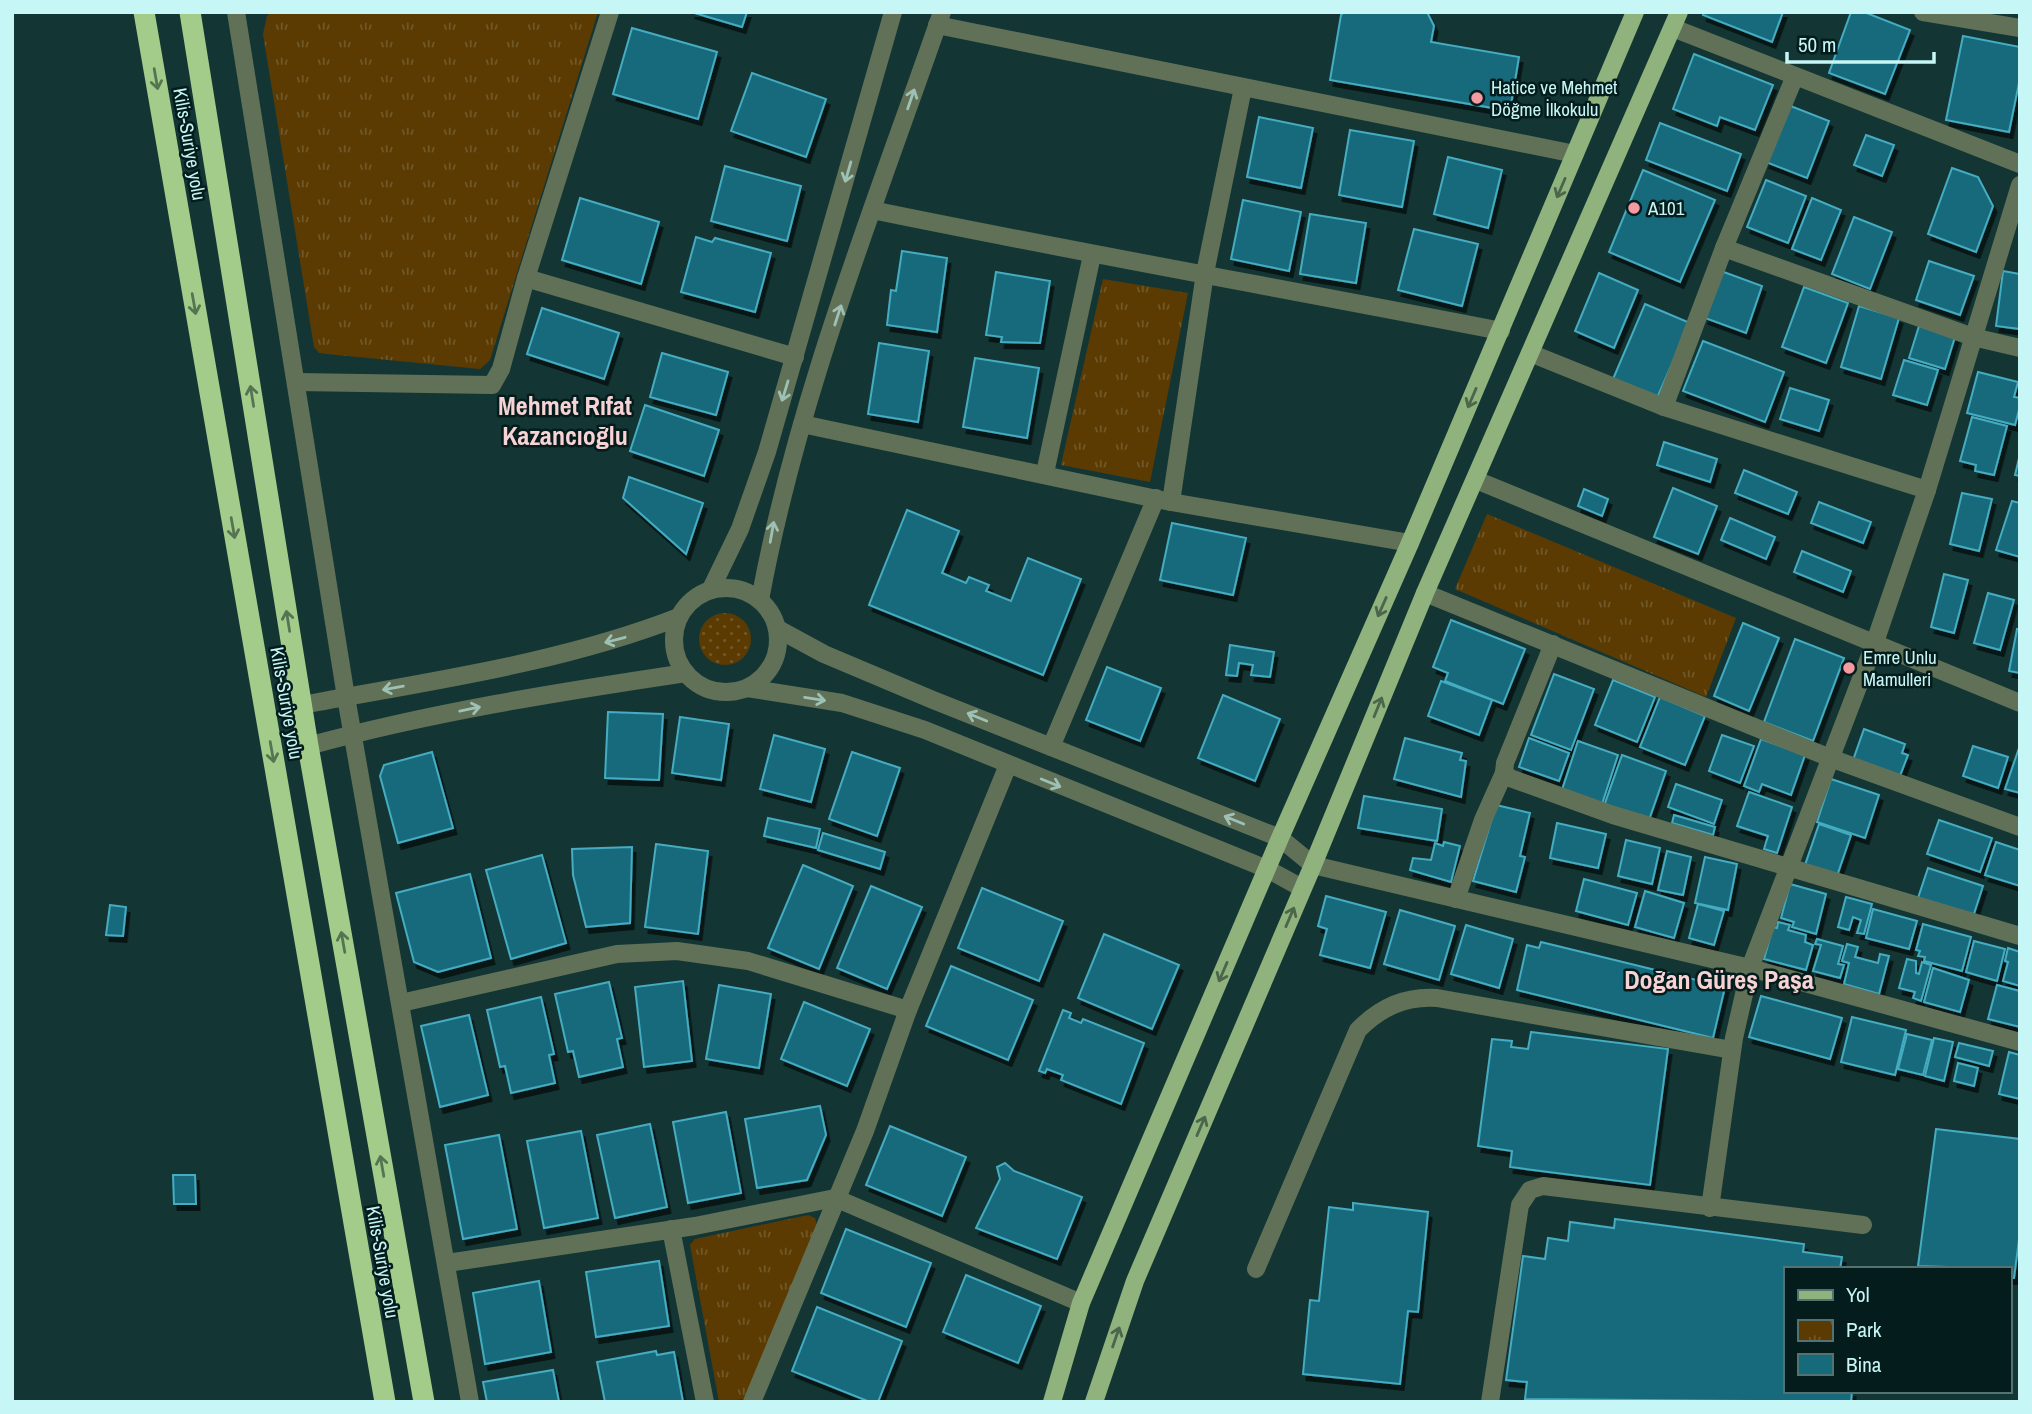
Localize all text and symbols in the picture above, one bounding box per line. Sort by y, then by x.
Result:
scale bar [1787,21,1934,65]
text: 50 m [1798,30,1836,59]
one-way arrow [149,68,163,90]
place label: Hatice ve Mehmet Döğme İlkokulu [1491,74,1618,122]
street label: Kilis-Suriye yolu [167,86,213,202]
one-way arrow [906,89,918,111]
marker: Hatice ve Mehmet Döğme İlkokulu [1469,90,1485,106]
one-way arrow [840,161,853,183]
one-way arrow [1553,177,1566,198]
place label: A101 [1647,195,1685,221]
marker: A101 [1626,200,1642,216]
one-way arrow [188,292,201,315]
one-way arrow [833,304,845,326]
one-way arrow [778,380,791,402]
one-way arrow [245,385,258,408]
one-way arrow [1465,386,1478,408]
district label: Mehmet Rıfat Kazancıoğlu [498,388,632,453]
one-way arrow [227,516,240,539]
one-way arrow [766,521,780,544]
one-way arrow [1375,595,1388,617]
one-way arrow [281,610,294,633]
one-way arrow [604,634,627,647]
place label: Emre Unlu Mamulleri [1863,644,1937,692]
street label: Kilis-Suriye yolu [264,645,310,761]
marker: Emre Unlu Mamulleri [1841,660,1857,676]
one-way arrow [382,682,405,695]
one-way arrow [803,693,825,706]
one-way arrow [1373,697,1386,719]
one-way arrow [458,701,481,715]
one-way arrow [966,710,988,723]
one-way arrow [266,740,279,763]
one-way arrow [1040,777,1062,790]
one-way arrow [1223,812,1245,825]
one-way arrow [1284,907,1297,928]
one-way arrow [336,931,350,954]
one-way arrow [1216,961,1229,983]
district label: Doğan Güreş Paşa [1624,962,1814,997]
one-way arrow [1195,1116,1208,1137]
one-way arrow [375,1155,388,1178]
street label: Kilis-Suriye yolu [360,1204,406,1320]
legend [1784,1267,2011,1393]
text: Yol [1846,1280,1870,1309]
text: Park [1846,1315,1882,1344]
one-way arrow [1110,1326,1123,1348]
text: Bina [1846,1350,1882,1379]

